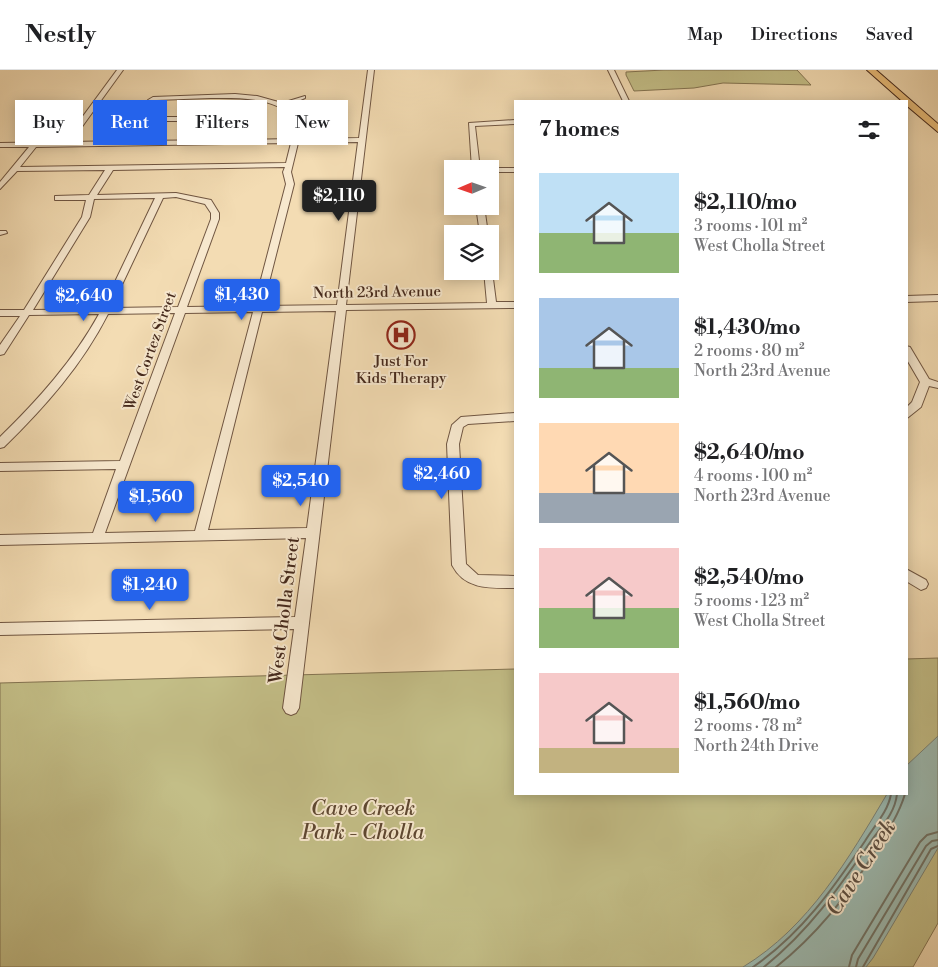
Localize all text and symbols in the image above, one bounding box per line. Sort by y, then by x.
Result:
text: Nestly [25,20,96,50]
text: Map [687,23,723,46]
text: Directions [751,23,838,46]
text: Saved [866,23,913,46]
chip: Buy [15,100,83,145]
chip: Rent [93,100,167,145]
chip: Filters [177,100,267,145]
chip: New [277,100,348,145]
icon: filters [855,116,883,144]
text: 7 homes [539,117,620,143]
north arrow [444,160,499,215]
map controls [444,160,499,280]
pin: $2,110 [298,180,380,222]
text: $2,110 [313,186,365,206]
text: $2,110/mo [694,190,797,216]
icon: home [579,193,639,253]
text: 3 rooms · 101 m² [694,216,807,236]
button: layers [444,225,499,280]
text: West Cholla Street [694,236,826,256]
pin: $1,430 [201,278,283,321]
pin: $2,640 [43,280,125,322]
street label: North 23rd Avenue [313,282,441,303]
text: $1,430 [215,285,269,305]
text: $2,640 [55,286,113,306]
street label: West Cortez Street [120,289,181,414]
text: $1,430/mo [694,315,801,341]
icon: home [579,318,639,378]
hospital icon: Just For Kids Therapy [386,320,416,350]
text: 2 rooms · 80 m² [694,341,805,361]
place label: Just For Kids Therapy [356,352,447,388]
text: North 23rd Avenue [694,361,831,381]
text: $2,640/mo [694,440,805,466]
icon: home [579,443,639,503]
pin: $2,460 [401,458,483,500]
pin: $2,540 [260,464,342,507]
text: $2,460 [414,464,470,484]
text: 4 rooms · 100 m² [694,466,812,486]
text: $2,540 [273,471,329,491]
pin: $1,560 [115,480,197,523]
text: North 23rd Avenue [694,486,831,506]
text: $1,560 [129,487,183,507]
street label: West Cholla Street [264,535,305,686]
text: $2,540/mo [694,565,804,591]
pin: $1,240 [109,568,191,611]
icon: home [579,568,639,628]
text: $1,240 [123,575,177,595]
text: 5 rooms · 123 m² [694,591,809,611]
text: West Cholla Street [694,611,826,631]
text: $1,560/mo [694,690,800,716]
icon: home [579,693,639,753]
text: 2 rooms · 78 m² [694,716,802,736]
text: North 24th Drive [694,736,819,756]
park label: Cave Creek Park - Cholla [301,796,425,846]
water label: Cave Creek [820,815,902,921]

